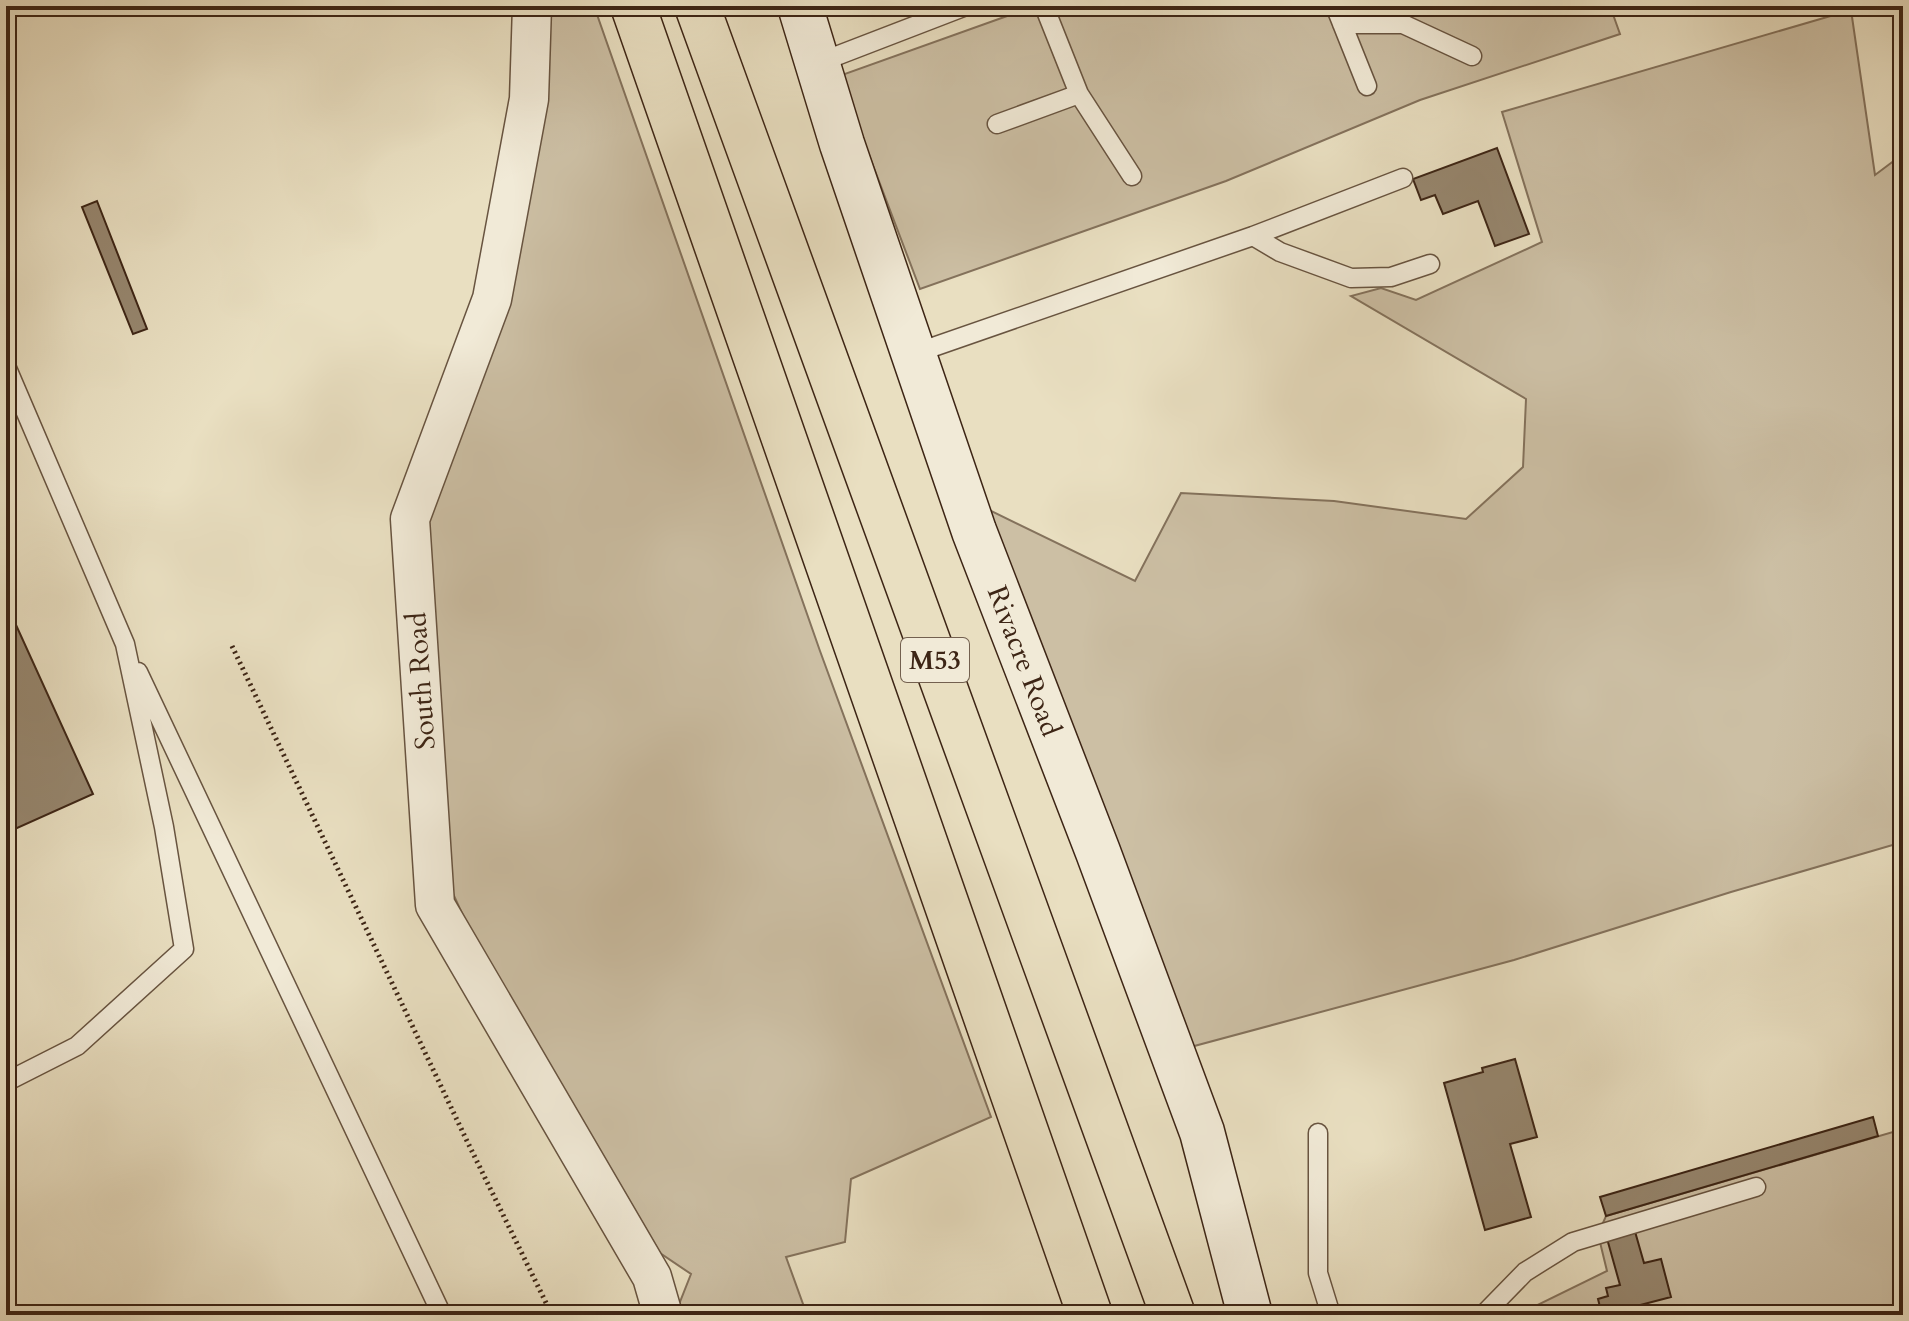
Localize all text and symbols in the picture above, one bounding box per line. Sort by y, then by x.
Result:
street label: Rivacre Road [978,580,1070,742]
street label: South Road [397,611,445,751]
road number: M53 [901,638,969,682]

